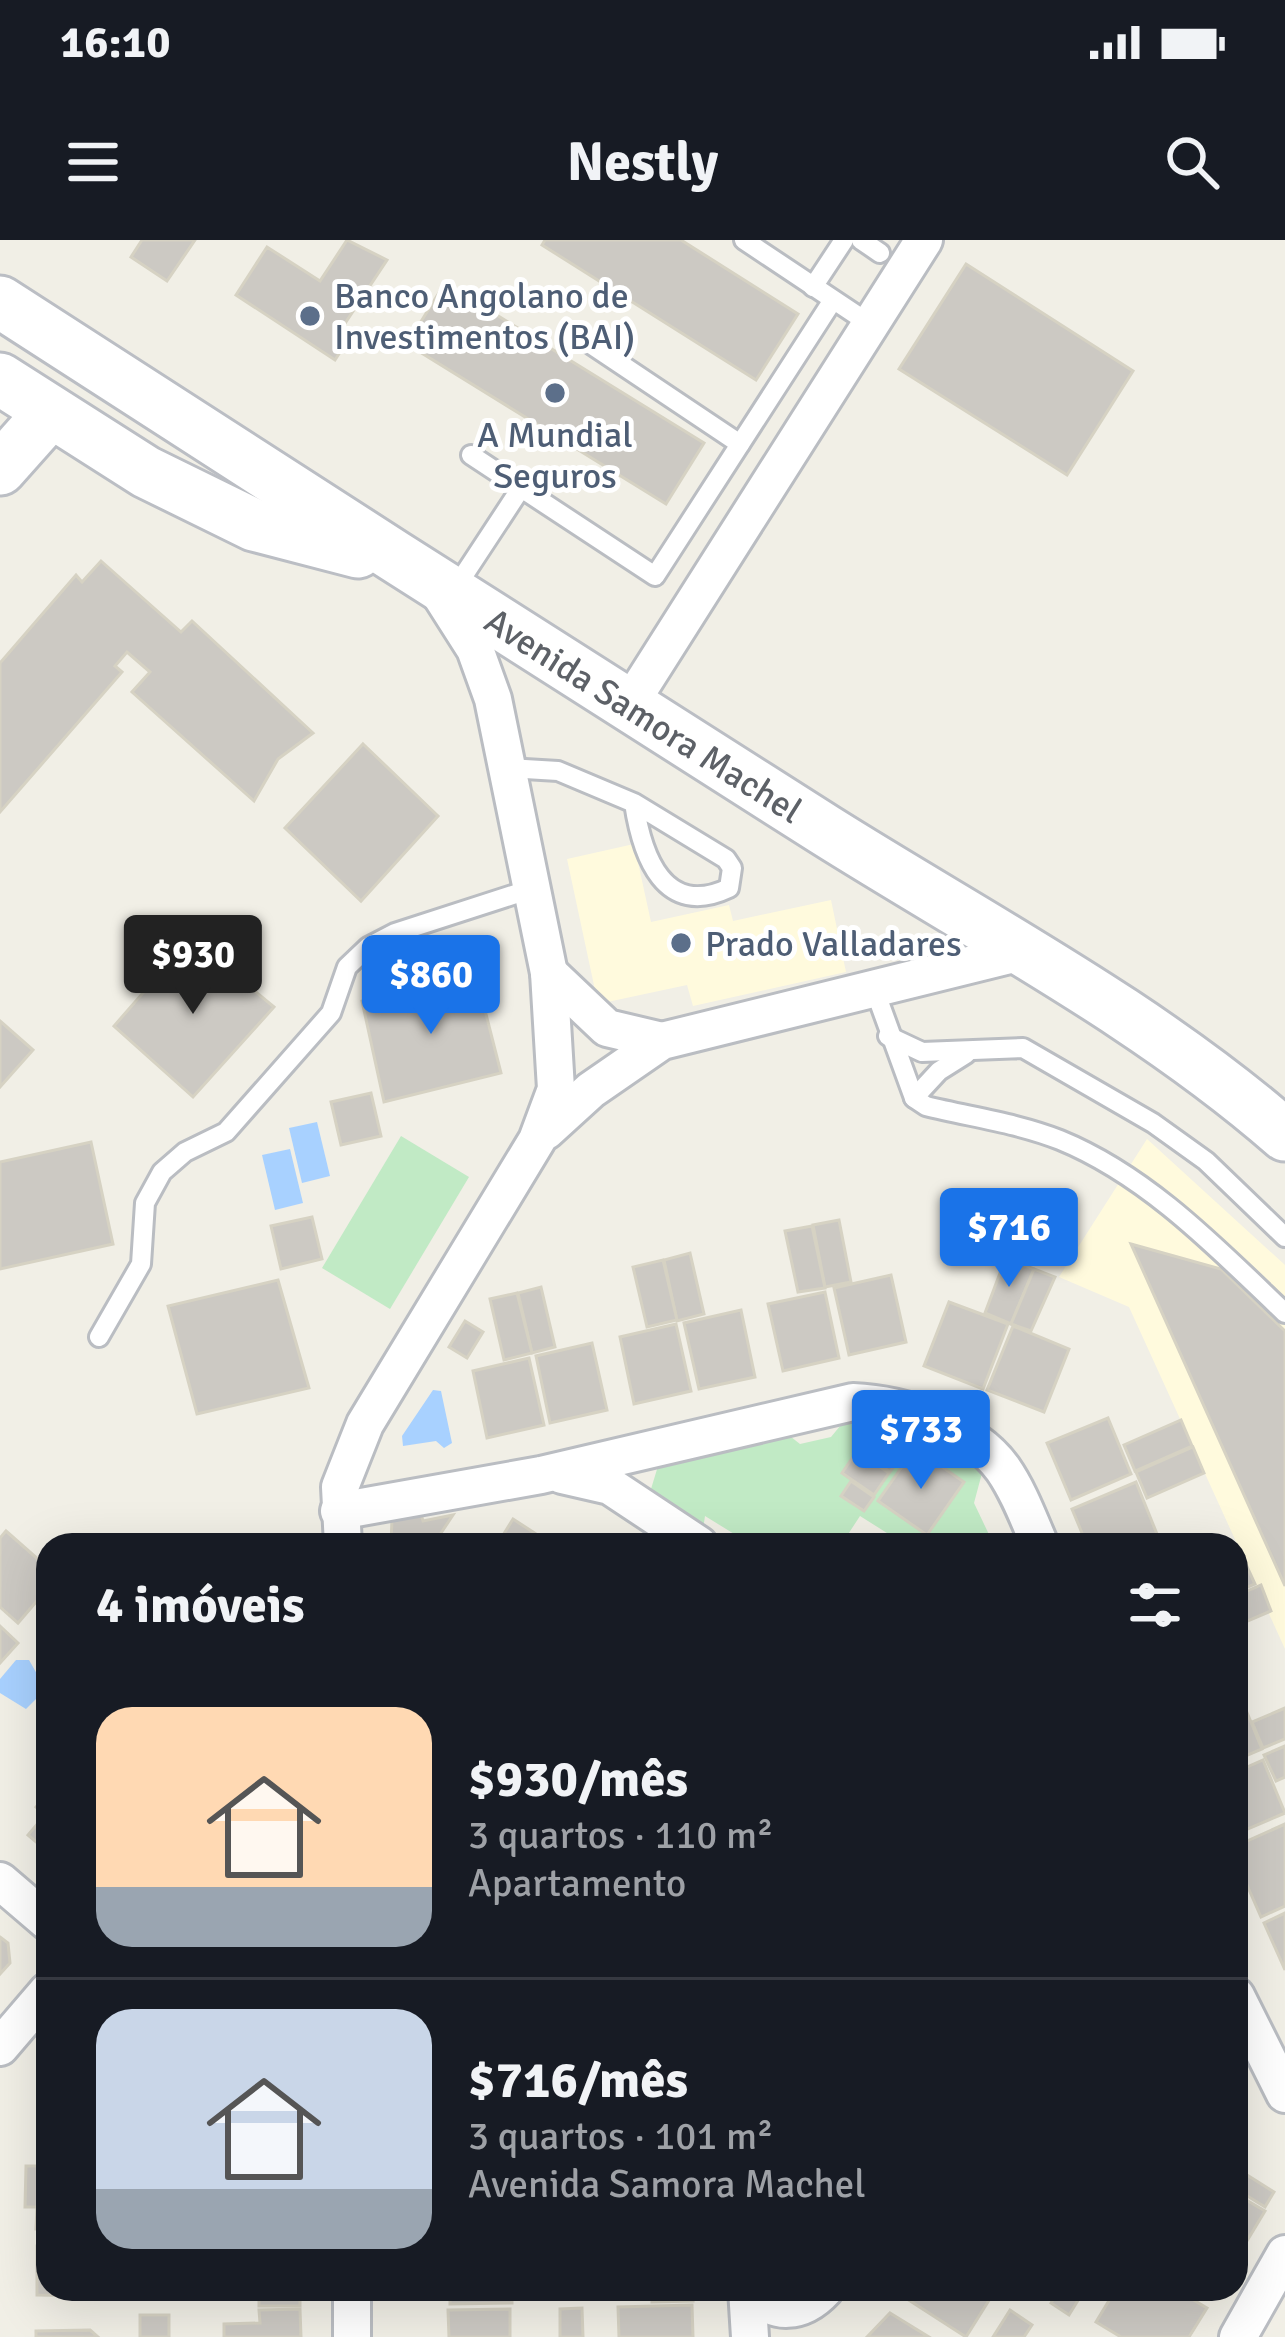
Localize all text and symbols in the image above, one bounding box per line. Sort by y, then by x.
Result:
text: 16:10 [60,15,170,70]
icon: menu [60,129,126,195]
text: Nestly [567,129,718,196]
icon: search [1159,129,1225,195]
place label: Banco Angolano de Investimentos (BAI) [334,274,635,360]
marker: Banco Angolano de Investimentos (BAI) [297,303,323,329]
marker: A Mundial Seguros [542,380,568,406]
place label: A Mundial Seguros [477,413,633,499]
street label: Avenida Samora Machel [476,599,810,834]
pin: $930 [122,915,264,1017]
place label: Prado Valladares [705,922,962,967]
text: $930 [151,930,235,978]
marker: Prado Valladares [668,930,694,956]
pin: $860 [360,935,502,1037]
text: $860 [389,950,473,998]
pin: $716 [938,1188,1080,1290]
text: $716 [967,1203,1051,1251]
pin: $733 [850,1390,992,1492]
text: $733 [879,1405,963,1453]
icon: filters [1122,1572,1188,1638]
text: 4 imóveis [96,1574,305,1637]
text: $930/mês [468,1748,688,1811]
icon: home [192,1755,336,1899]
text: 3 quartos · 110 m² [468,1811,773,1859]
text: Apartamento [468,1859,686,1907]
text: $716/mês [468,2049,688,2112]
icon: home [192,2057,336,2201]
text: 3 quartos · 101 m² [468,2112,773,2160]
text: Avenida Samora Machel [468,2160,866,2208]

